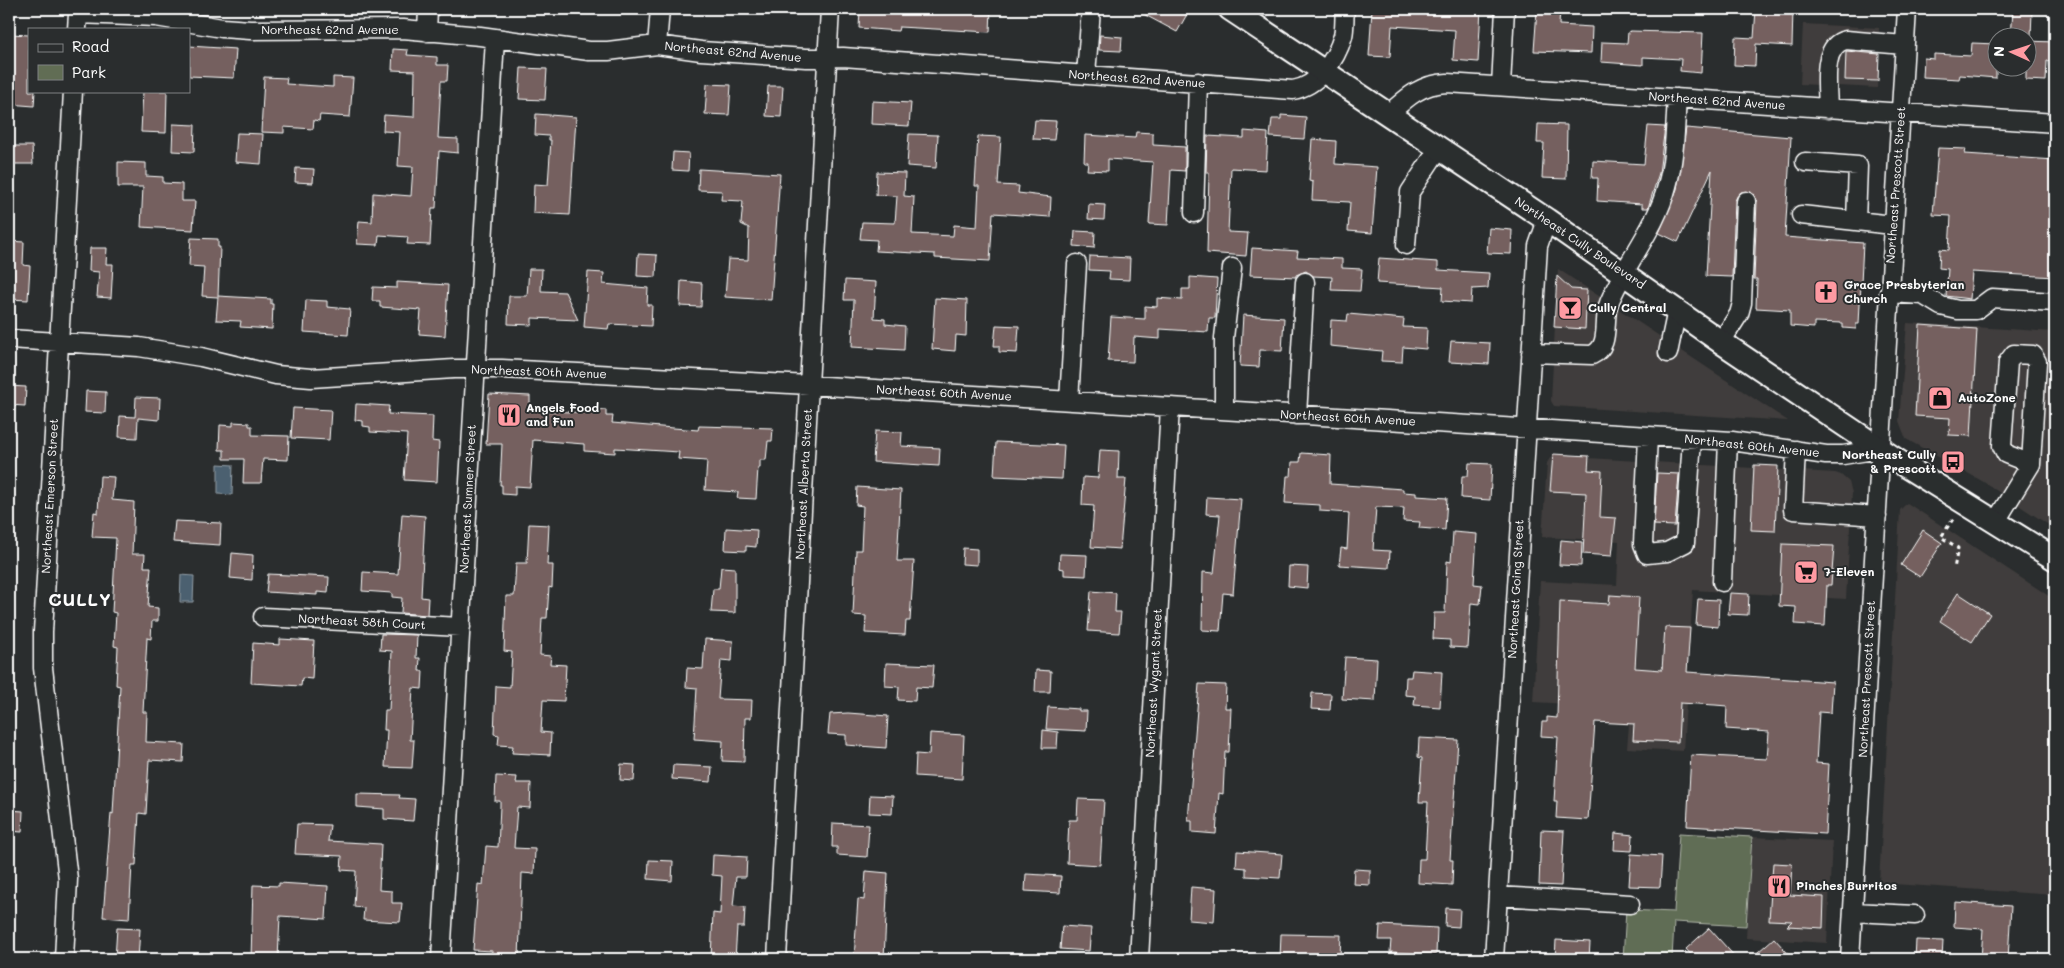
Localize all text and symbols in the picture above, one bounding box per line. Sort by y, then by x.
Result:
street label: Northeast 62nd Avenue [261,21,399,37]
legend [28,28,190,92]
north arrow [1986,28,2036,78]
text: Road [72,36,109,56]
street label: Northeast 62nd Avenue [664,37,802,65]
text: N [1989,45,2008,57]
text: Park [72,62,106,82]
street label: Northeast 62nd Avenue [1068,65,1206,91]
street label: Northeast 62nd Avenue [1648,87,1786,113]
street label: Northeast Prescott Street [1882,106,1908,264]
street label: Northeast Cully Boulevard [1512,192,1649,292]
place label: Grace Presbyterian Church [1844,276,1964,306]
church icon: Grace Presbyterian Church [1813,279,1839,305]
bar icon: Cully Central [1557,295,1583,321]
place label: Cully Central [1588,299,1666,315]
street label: Northeast 60th Avenue [471,361,607,381]
street label: Northeast 60th Avenue [876,380,1012,404]
shop icon: AutoZone [1927,385,1953,411]
place label: AutoZone [1958,389,2016,405]
place label: Angels Food and Fun [526,399,599,429]
restaurant icon: Angels Food and Fun [496,402,522,428]
street label: Northeast 60th Avenue [1280,405,1416,429]
street label: Northeast Alberta Street [791,408,815,560]
street label: Northeast Emerson Street [37,418,61,574]
street label: Northeast Sumner Street [455,424,479,574]
street label: Northeast 60th Avenue [1684,430,1821,460]
place label: Northeast Cully & Prescott [1842,446,1936,476]
bus stop icon: Northeast Cully & Prescott [1940,449,1966,475]
street label: Northeast Going Street [1503,519,1527,659]
supermarket icon: 7-Eleven [1793,559,1819,585]
place label: 7-Eleven [1824,563,1874,579]
district label: CULLY [48,587,112,611]
street label: Northeast Prescott Street [1854,600,1878,758]
street label: Northeast Wygant Street [1141,608,1165,758]
street label: Northeast 58th Court [298,610,426,632]
restaurant icon: Pinches Burritos [1766,873,1792,899]
place label: Pinches Burritos [1796,877,1897,893]

